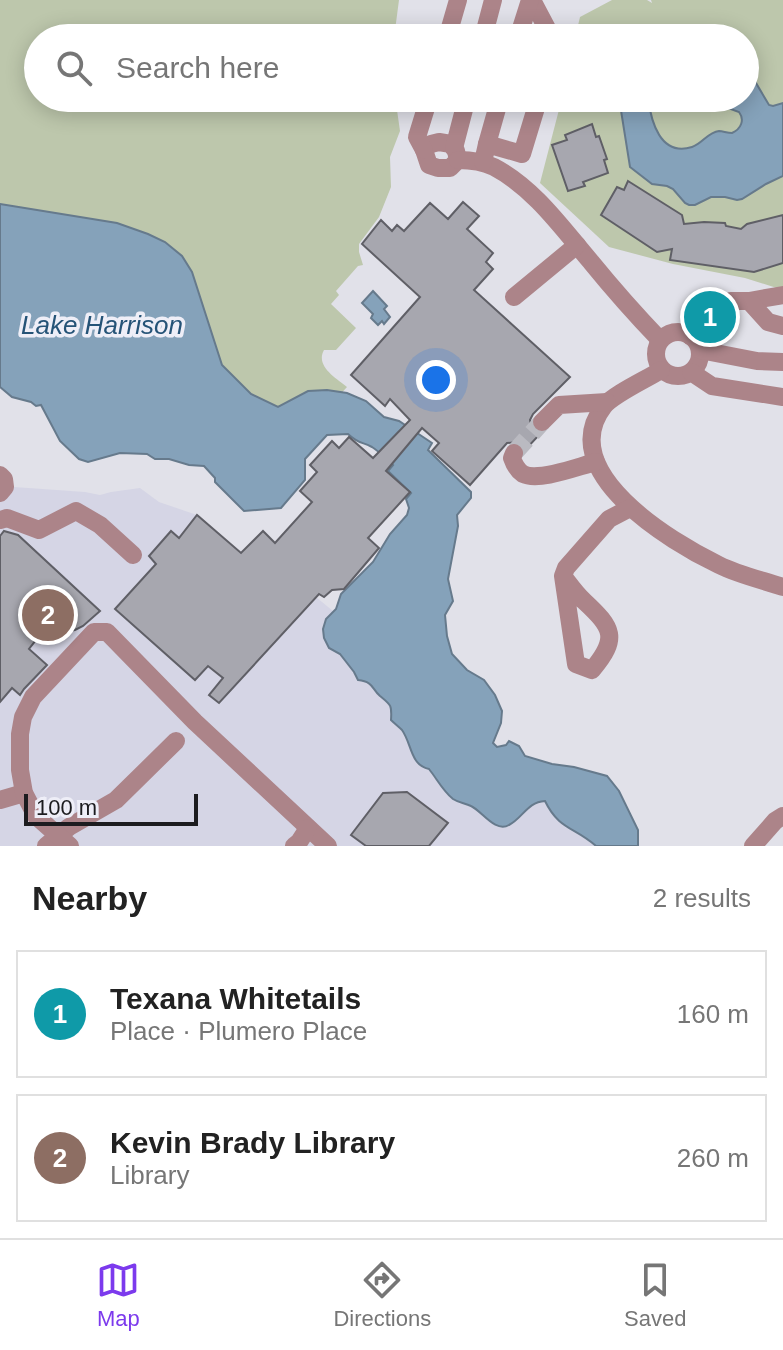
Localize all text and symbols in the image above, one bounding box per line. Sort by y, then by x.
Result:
search box [24,24,759,112]
icon: search [52,46,96,90]
text: Search here [116,51,279,84]
pin: 1 [684,287,736,347]
water label: Lake Harrison [21,310,183,340]
your location [416,360,456,400]
pin: 2 [22,585,74,645]
scale bar [24,790,198,826]
text: 100 m [36,795,97,820]
text: Nearby [32,879,147,917]
text: 2 results [653,883,751,913]
text: Texana Whitetails [110,982,361,1015]
text: 1 [53,999,67,1029]
text: 160 m [677,999,749,1029]
text: Place · Plumero Place [110,1016,367,1046]
text: Kevin Brady Library [110,1126,395,1159]
text: 2 [53,1143,67,1173]
text: 260 m [677,1143,749,1173]
text: Library [110,1160,189,1190]
tab: Map [96,1258,140,1332]
tab: Directions [333,1258,431,1332]
tab: Saved [624,1258,687,1332]

